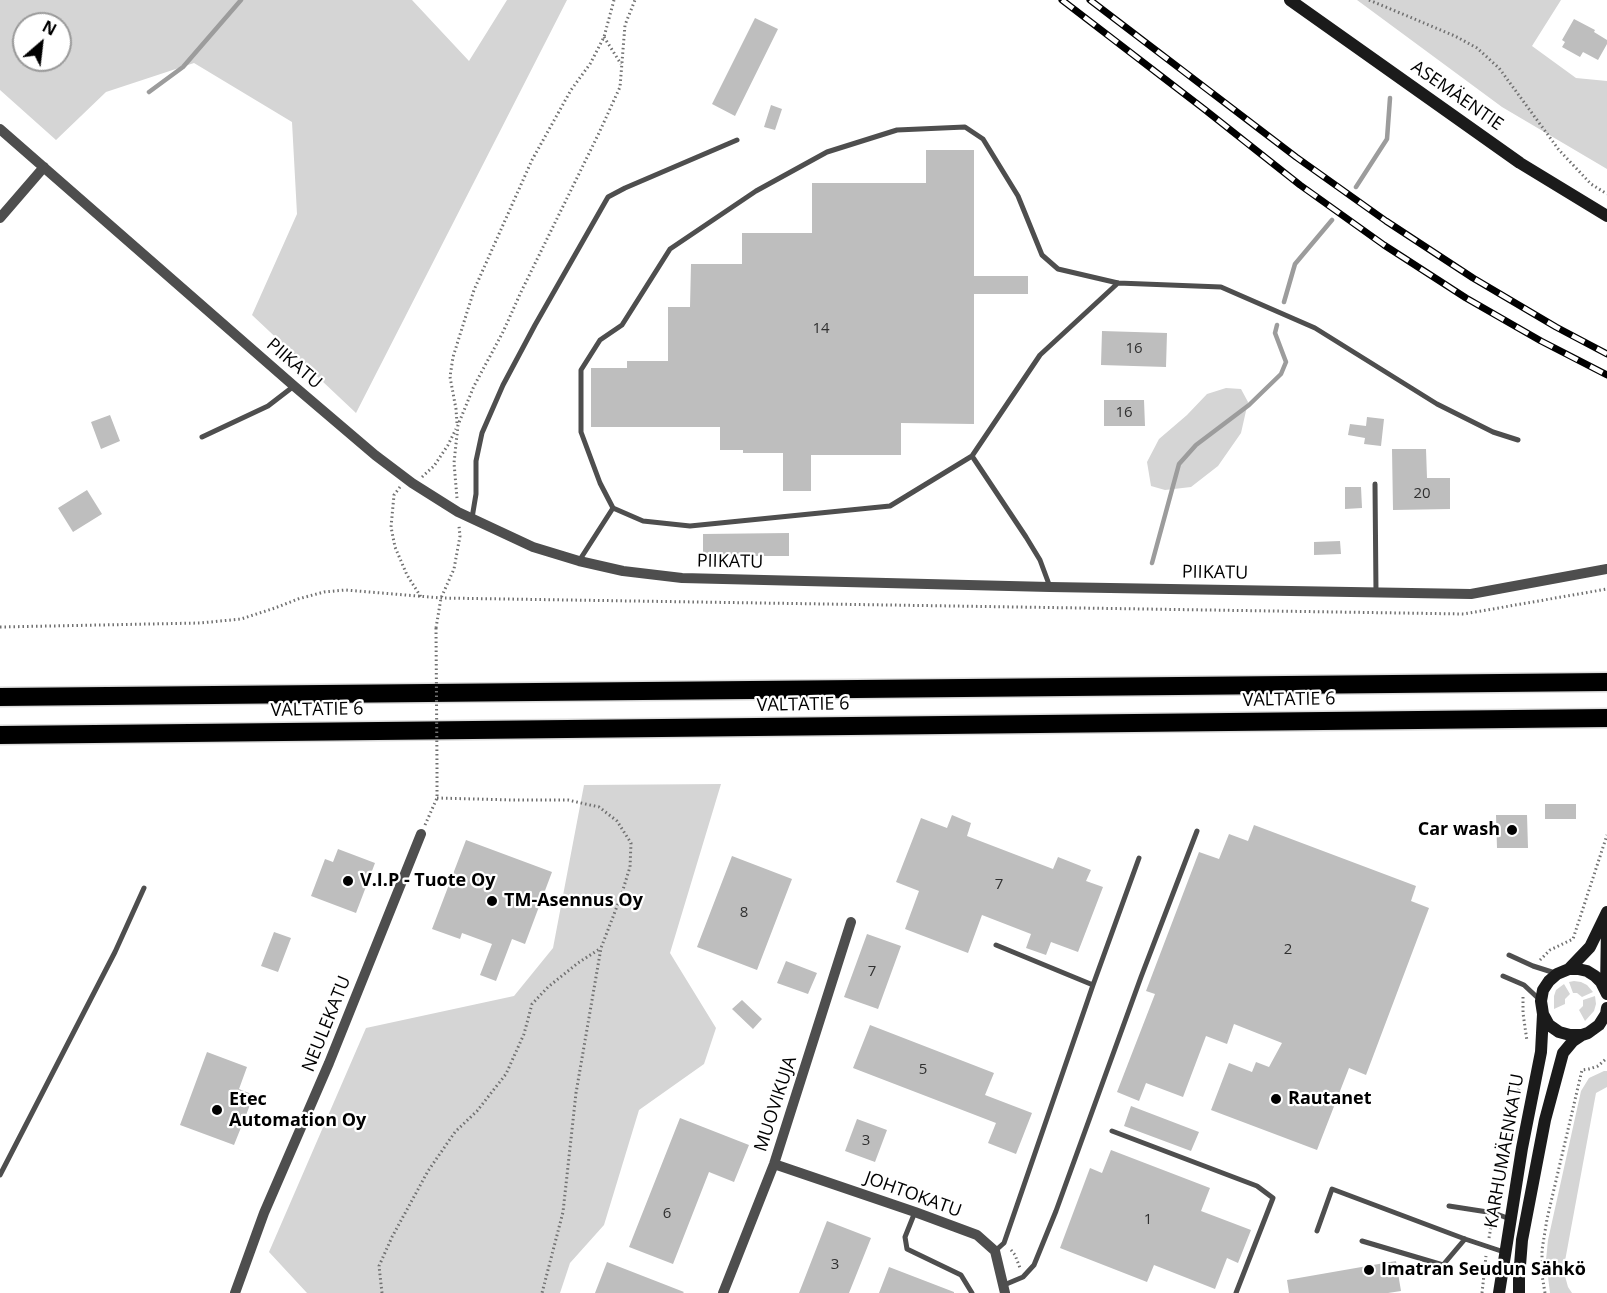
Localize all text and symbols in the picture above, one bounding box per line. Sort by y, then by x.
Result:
north arrow [12,12,72,72]
text: N [39,15,60,41]
street label: ASEMÄENTIE [1407,56,1507,136]
house number: 14 [812,320,830,338]
street label: PIIKATU [262,334,326,394]
house number: 16 [1125,340,1143,358]
house number: 16 [1115,404,1133,422]
house number: 20 [1413,485,1431,503]
street label: PIIKATU [697,551,763,573]
street label: PIIKATU [1182,562,1248,584]
street label: VALTATIE 6 [1242,688,1336,712]
street label: VALTATIE 6 [756,693,850,717]
street label: VALTATIE 6 [270,698,364,722]
place label: Car wash [1418,819,1500,841]
marker: Car wash [1505,823,1519,837]
place label: V.I.P - Tuote Oy [360,870,495,892]
marker: V.I.P - Tuote Oy [341,874,355,888]
house number: 7 [995,876,1003,894]
place label: TM-Asennus Oy [504,890,643,912]
marker: TM-Asennus Oy [485,894,499,908]
house number: 8 [740,904,748,922]
house number: 2 [1284,941,1292,959]
house number: 7 [868,963,876,981]
street label: NEULEKATU [298,973,356,1075]
street label: MUOVIKUJA [750,1053,802,1155]
house number: 5 [919,1061,927,1079]
street label: KARHUMÄENKATU [1481,1072,1529,1230]
place label: Rautanet [1288,1088,1372,1110]
place label: Etec Automation Oy [229,1089,366,1132]
marker: Rautanet [1269,1092,1283,1106]
marker: Etec Automation Oy [210,1103,224,1117]
house number: 3 [862,1132,870,1150]
street label: JOHTOKATU [862,1168,964,1222]
house number: 6 [663,1205,671,1223]
house number: 1 [1144,1211,1152,1229]
house number: 3 [831,1256,839,1274]
place label: Imatran Seudun Sähkö [1381,1259,1586,1281]
marker: Imatran Seudun Sähkö [1362,1263,1376,1277]

